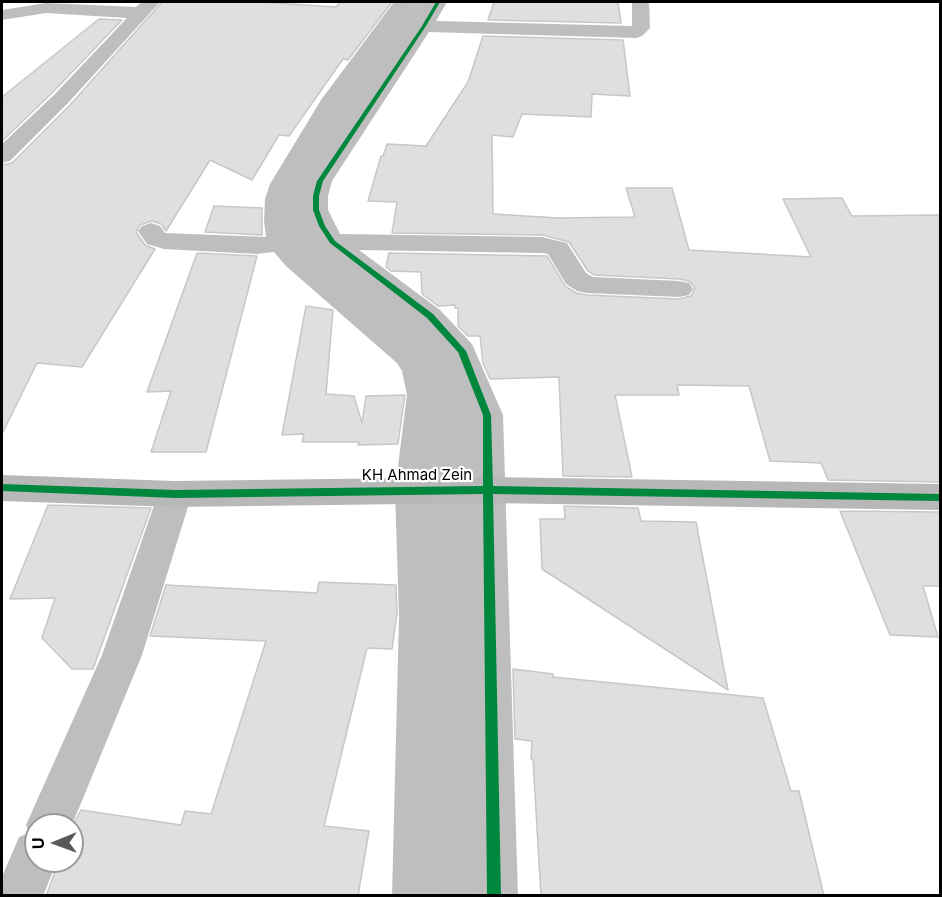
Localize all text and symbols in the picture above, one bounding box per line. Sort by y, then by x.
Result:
street label: KH Ahmad Zein [362,466,472,484]
north arrow [24,813,84,873]
text: U [28,837,48,849]

